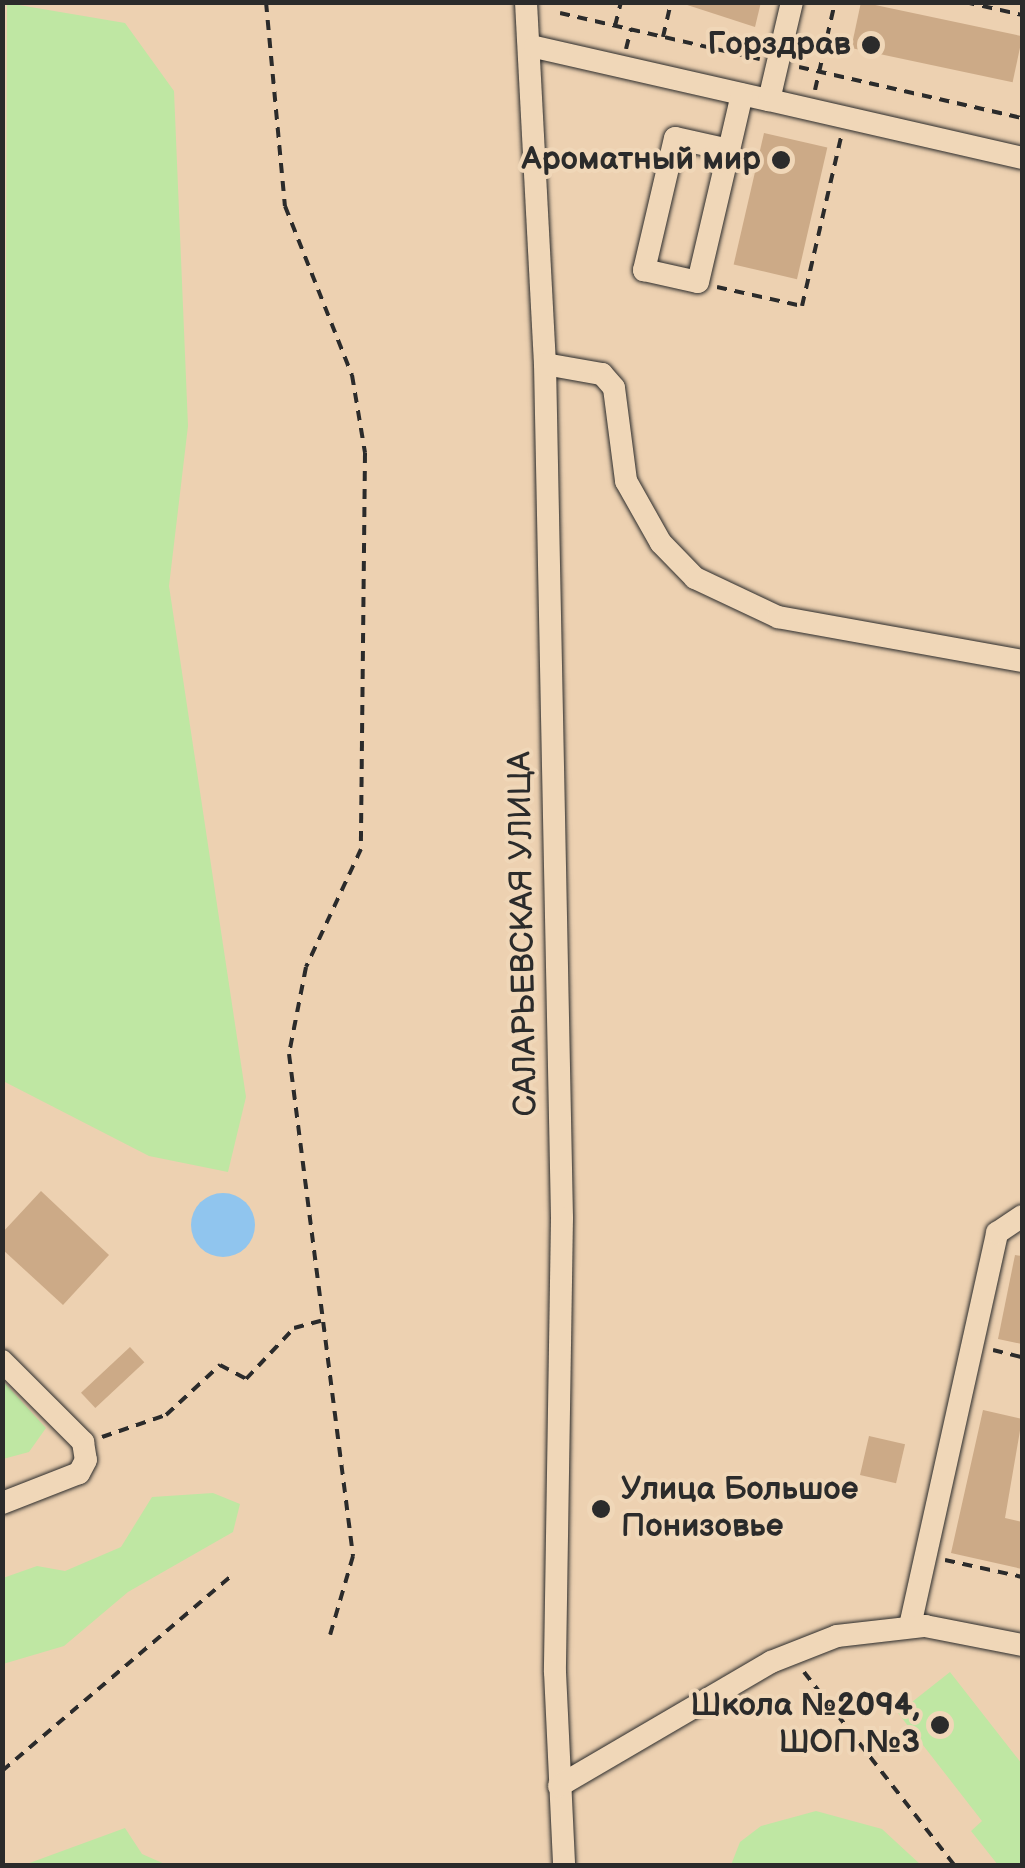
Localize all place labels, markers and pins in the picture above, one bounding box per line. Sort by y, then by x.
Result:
place label: Горздрав [707,26,851,64]
marker: Горздрав [860,34,882,56]
place label: Ароматный мир [522,141,761,179]
marker: Ароматный мир [770,149,792,171]
place label: Улица Большое Понизовье [621,1472,859,1547]
marker: Улица Большое Понизовье [590,1498,612,1520]
place label: Школа №2094, ШОП №3 [690,1688,920,1763]
marker: Школа №2094, ШОП №3 [929,1714,951,1736]

